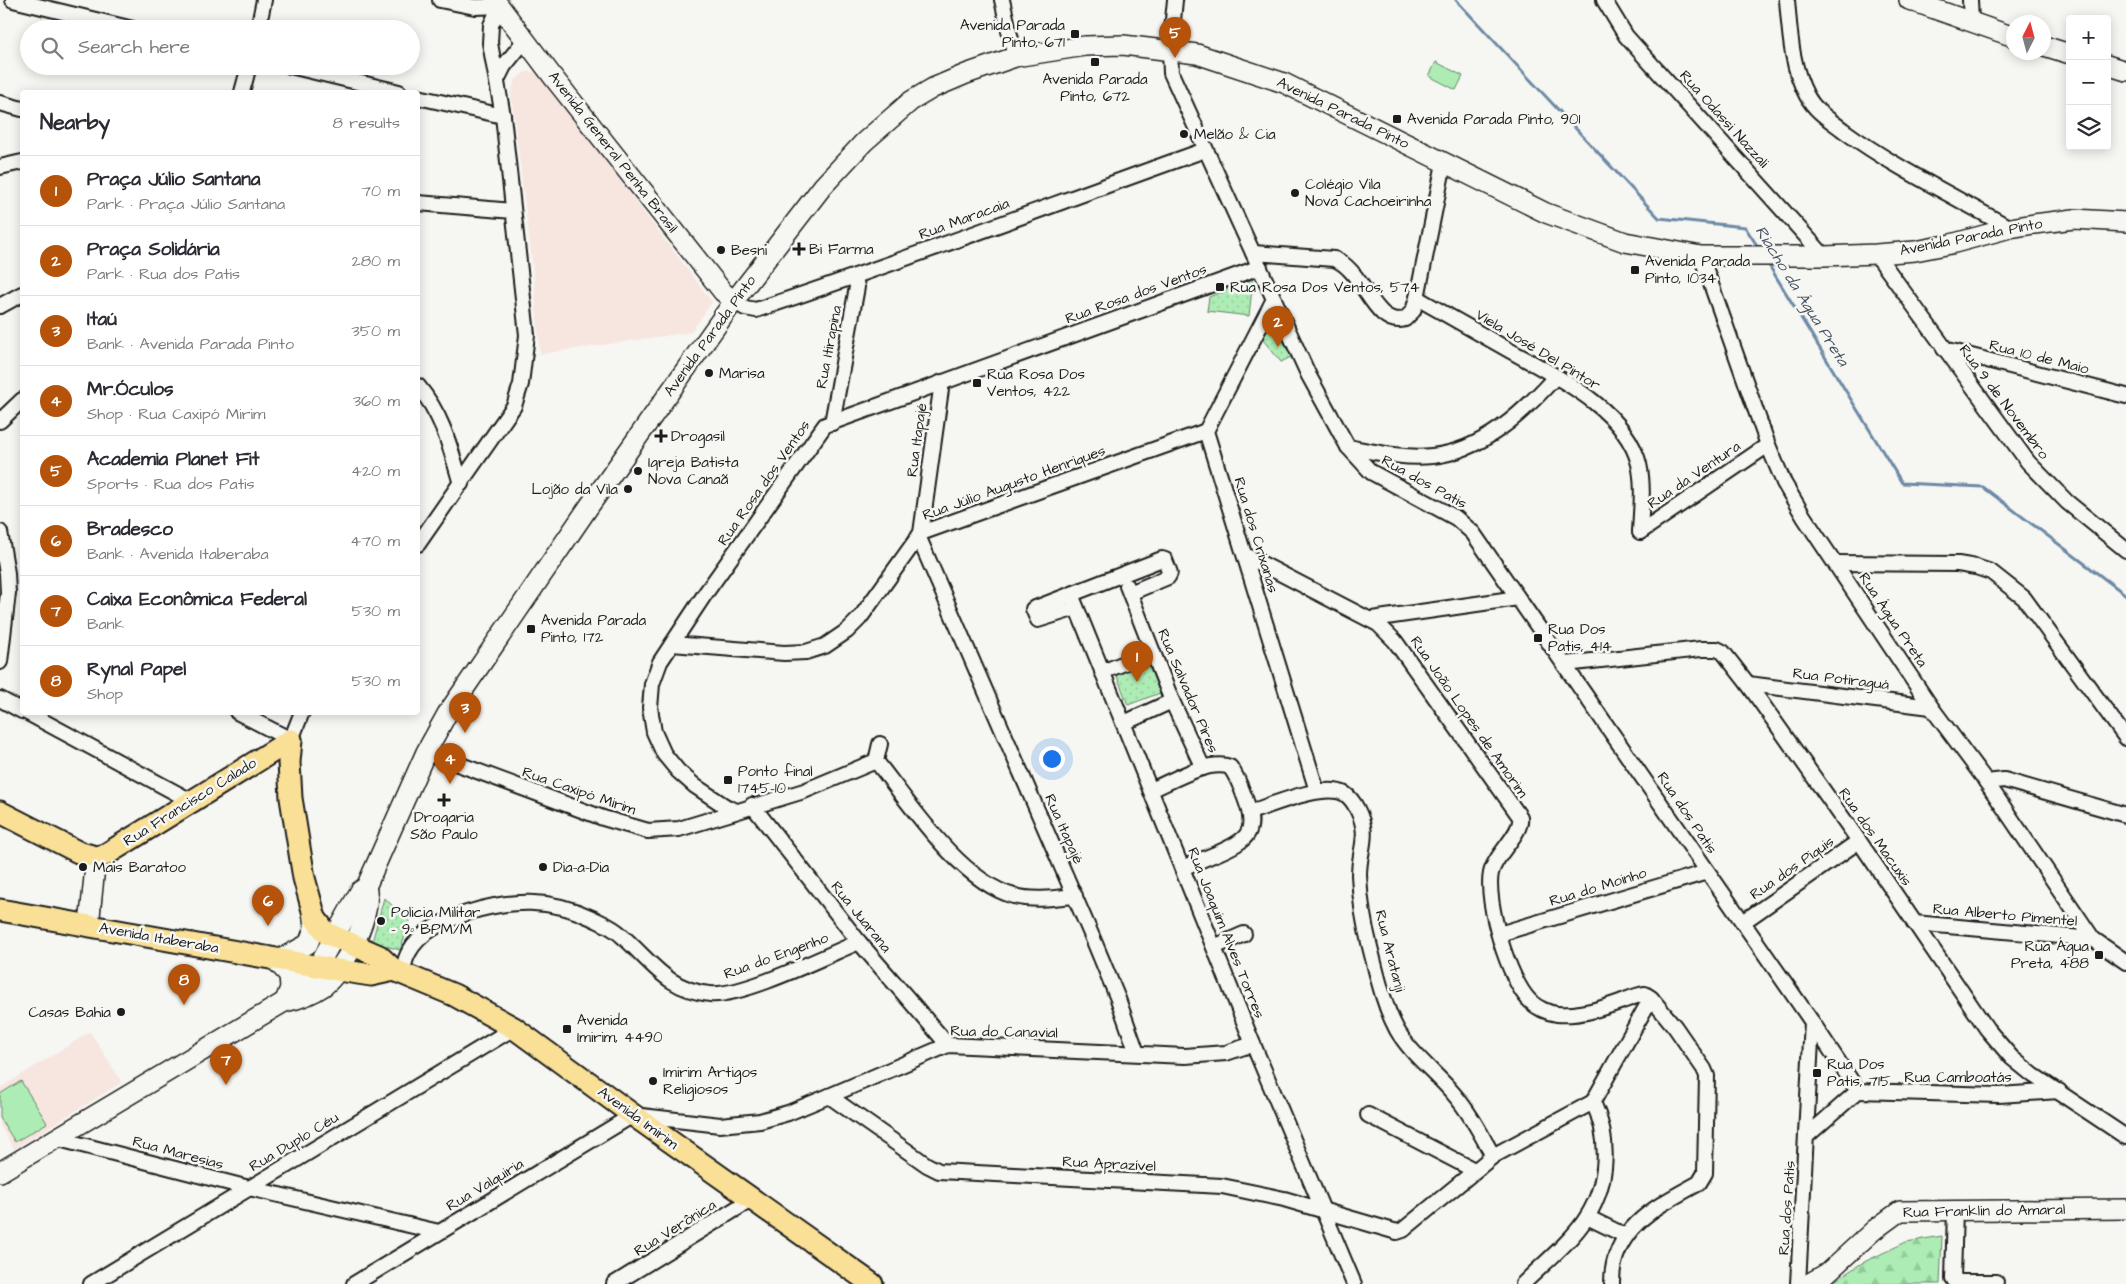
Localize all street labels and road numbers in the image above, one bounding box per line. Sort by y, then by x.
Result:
street label: Rua Odassi Nazzali [1674,66,1774,173]
street label: Avenida General Penha Brasil [543,67,683,237]
street label: Avenida Parada Pinto [1273,72,1413,154]
street label: Rua Maracaia [916,193,1013,245]
street label: Avenida Parada Pinto [1898,213,2045,261]
street label: Rua Rosa dos Ventos [1062,259,1210,329]
street label: Avenida Parada Pinto [659,271,761,401]
street label: Rua Itirapina [811,303,847,390]
street label: Viela José Del Pintor [1472,304,1604,396]
street label: Rua 10 de Maio [1987,334,2092,380]
street label: Rua 9 de Novembro [1954,340,2055,464]
street label: Rua Itapajé [901,402,933,478]
street label: Rua Rosa dos Ventos [713,416,816,550]
street label: Rua da Ventura [1643,436,1745,514]
street label: Rua Júlio Augusto Henriques [920,440,1109,527]
street label: Rua dos Patis [1378,450,1471,514]
street label: Rua dos Crixanas [1228,474,1284,596]
street label: Rua Água Preta [1853,568,1933,672]
street label: Rua Salvador Pires [1152,626,1224,757]
street label: Rua João Lopes de Amorim [1405,632,1533,802]
street label: Rua Potiraguá [1791,663,1891,696]
street label: Rua Francisco Calado [119,752,261,852]
street label: Rua Caxipó Mirim [519,762,639,820]
street label: Rua dos Patis [1652,768,1722,858]
street label: Rua dos Macuxis [1833,784,1917,891]
street label: Rua Itapajé [1039,791,1089,867]
street label: Rua dos Piquis [1746,831,1839,905]
street label: Rua Joaquim Alves Torres [1182,844,1270,1022]
street label: Rua do Moinho [1547,862,1650,912]
street label: Rua Juarana [826,877,897,957]
street label: Rua Alberto Pimentel [1932,898,2078,932]
street label: Rua Aratanji [1370,908,1410,995]
street label: Avenida Itaberaba [98,917,221,959]
street label: Rua do Engenho [721,927,832,986]
street label: Rua do Canavial [950,1021,1058,1043]
street label: Rua Camboatás [1904,1067,2012,1088]
street label: Avenida Imirim [593,1082,683,1155]
street label: Rua Duplo Céu [245,1107,343,1177]
street label: Rua Maresias [130,1131,226,1175]
street label: Rua Aprazível [1062,1151,1156,1177]
street label: Rua Valquiria [442,1153,528,1216]
street label: Rua dos Patis [1773,1160,1801,1256]
street label: Rua Verônica [630,1194,720,1262]
street label: Rua Franklin do Amaral [1903,1199,2065,1223]

